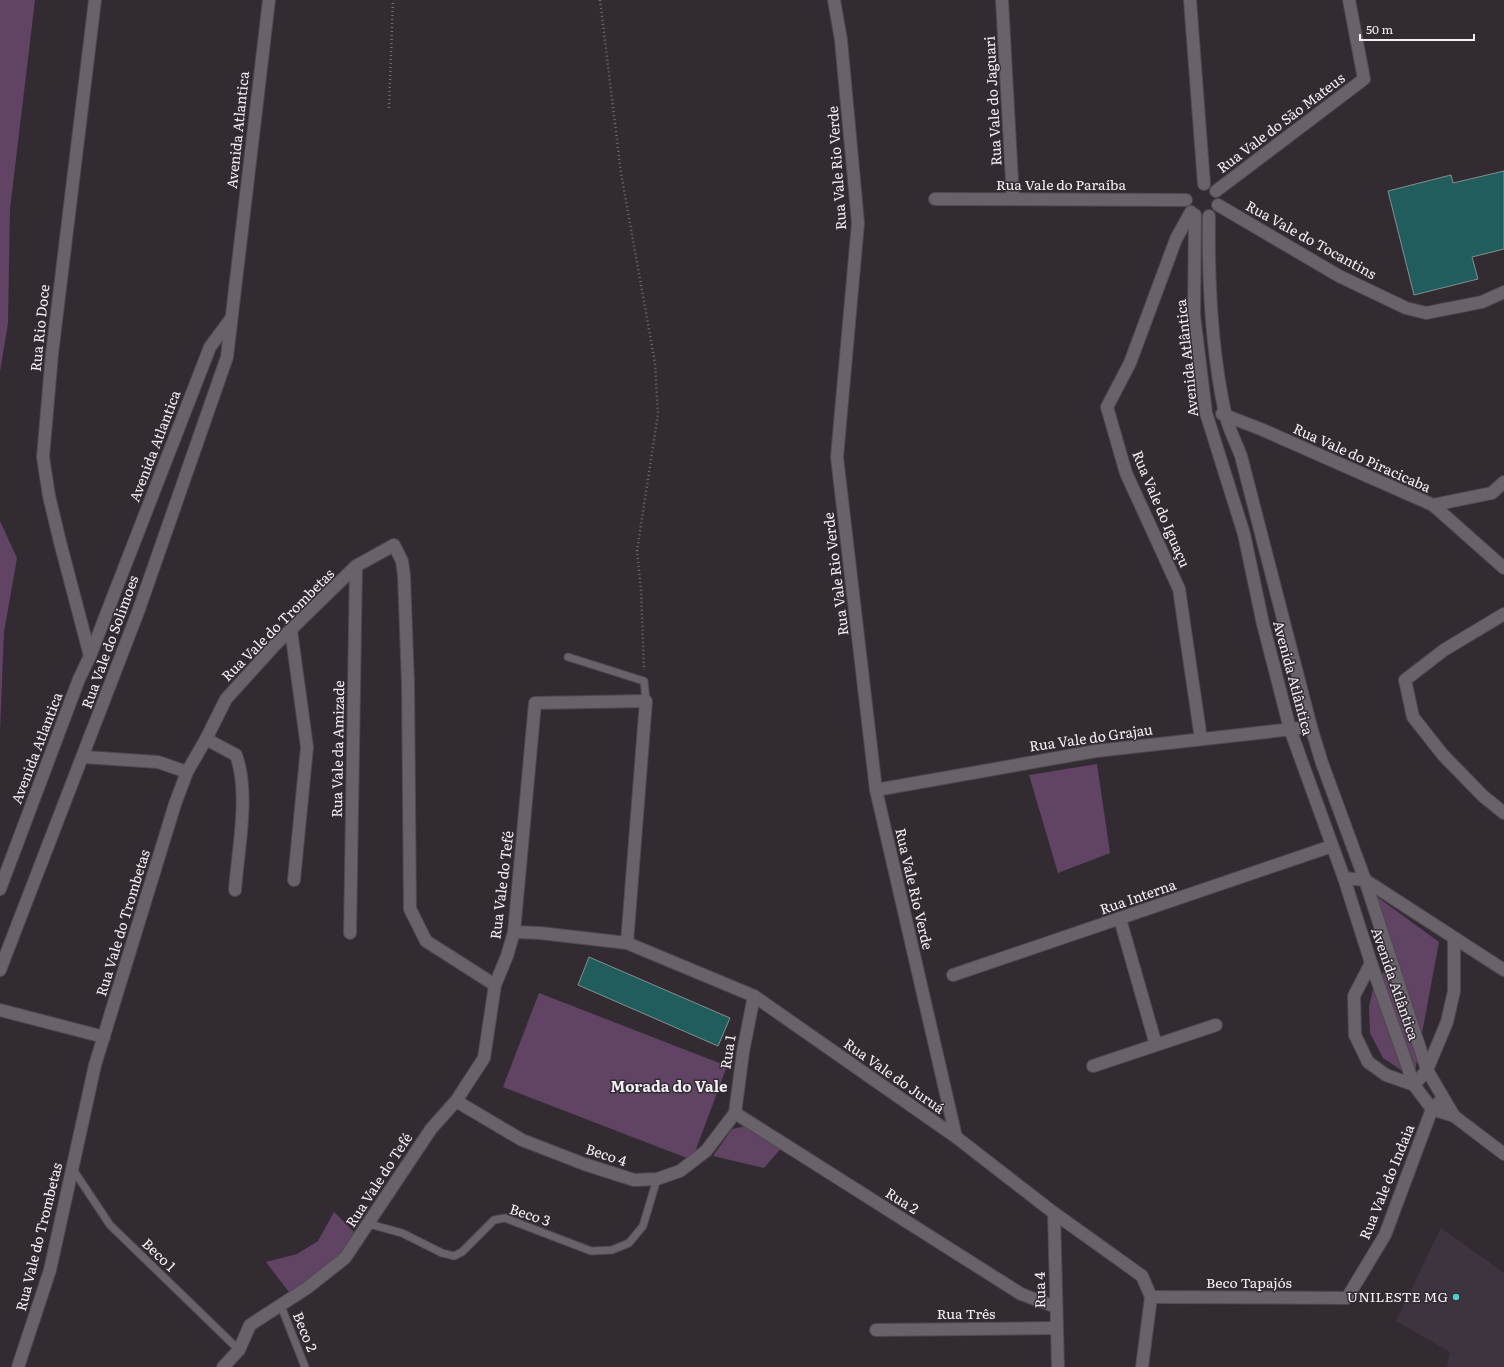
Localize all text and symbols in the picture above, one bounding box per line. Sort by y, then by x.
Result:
scale bar [1360,16,1474,42]
text: 50 m [1366,20,1393,38]
street label: Rua Vale do Jaguari [979,35,1005,166]
street label: Rua Vale do São Mateus [1212,67,1348,177]
street label: Avenida Atlantica [221,70,253,190]
street label: Rua Vale Rio Verde [822,105,850,231]
street label: Rua Vale do Paraíba [996,174,1127,194]
street label: Rua Vale do Tocantins [1243,195,1380,283]
street label: Rua Rio Doce [24,283,54,373]
street label: Avenida Atlântica [1170,298,1202,418]
street label: Avenida Atlantica [124,387,185,504]
street label: Rua Vale do Piracicaba [1290,418,1435,497]
street label: Rua Vale do Iguaçu [1128,447,1196,570]
street label: Rua Vale Rio Verde [818,511,853,637]
street label: Rua Vale do Trombetas [216,563,338,685]
street label: Rua Vale do Solimoes [76,572,142,711]
street label: Avenida Atlântica [1269,618,1319,738]
street label: Rua Vale da Amizade [326,680,348,818]
street label: Avenida Atlantica [6,689,67,806]
street label: Rua Vale do Grajau [1028,718,1154,756]
street label: Rua Vale Rio Verde [891,826,939,952]
street label: Rua Vale do Tefé [484,830,518,940]
street label: Rua Vale do Trombetas [90,847,154,998]
street label: Rua Interna [1097,874,1179,918]
street label: Avenida Atlântica [1367,925,1425,1043]
street label: Rua 1 [714,1033,740,1070]
street label: Rua Vale do Juruá [840,1033,949,1118]
district label: Morada do Vale [610,1074,728,1097]
street label: Rua Vale do Indaia [1354,1120,1419,1242]
street label: Rua Vale do Tefé [340,1128,416,1231]
street label: Beco 4 [583,1138,630,1170]
street label: Rua Vale do Trombetas [10,1160,66,1313]
street label: Rua 2 [882,1182,923,1218]
street label: Beco 3 [507,1198,553,1230]
street label: Beco 1 [138,1233,181,1276]
street label: Rua 4 [1029,1271,1049,1308]
street label: Beco Tapajós [1206,1272,1292,1292]
place label: UNILESTE MG [1347,1286,1448,1306]
marker: UNILESTE MG [1451,1292,1461,1302]
street label: Rua Três [937,1303,995,1323]
street label: Beco 2 [289,1309,323,1355]

